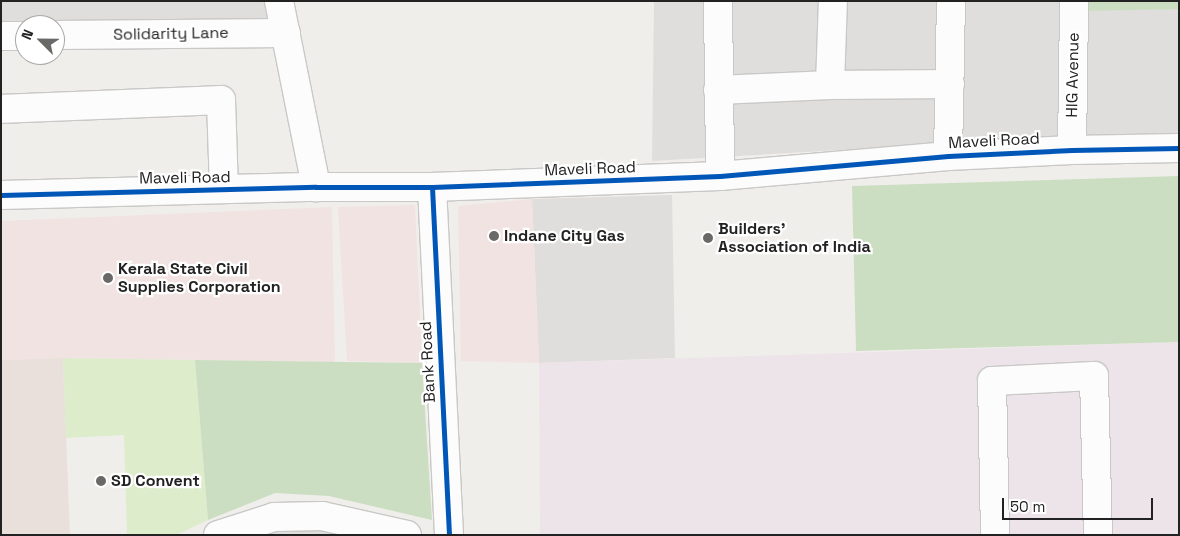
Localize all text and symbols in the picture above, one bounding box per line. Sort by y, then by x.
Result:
north arrow [15,15,65,65]
street label: Solidarity Lane [113,23,229,45]
text: N [17,27,37,42]
street label: HIG Avenue [1063,32,1083,118]
street label: Maveli Road [948,129,1040,153]
street label: Maveli Road [544,158,636,180]
street label: Maveli Road [139,168,231,188]
place label: Builders' Association of India [718,219,871,257]
place label: Indane City Gas [504,226,625,246]
marker: Indane City Gas [488,230,500,242]
marker: Builders' Association of India [702,232,714,244]
place label: Kerala State Civil Supplies Corporation [118,259,281,297]
marker: Kerala State Civil Supplies Corporation [102,272,114,284]
street label: Bank Road [416,321,440,403]
place label: SD Convent [111,471,200,491]
marker: SD Convent [95,475,107,487]
scale bar [1005,488,1156,520]
text: 50 m [1010,497,1045,516]

